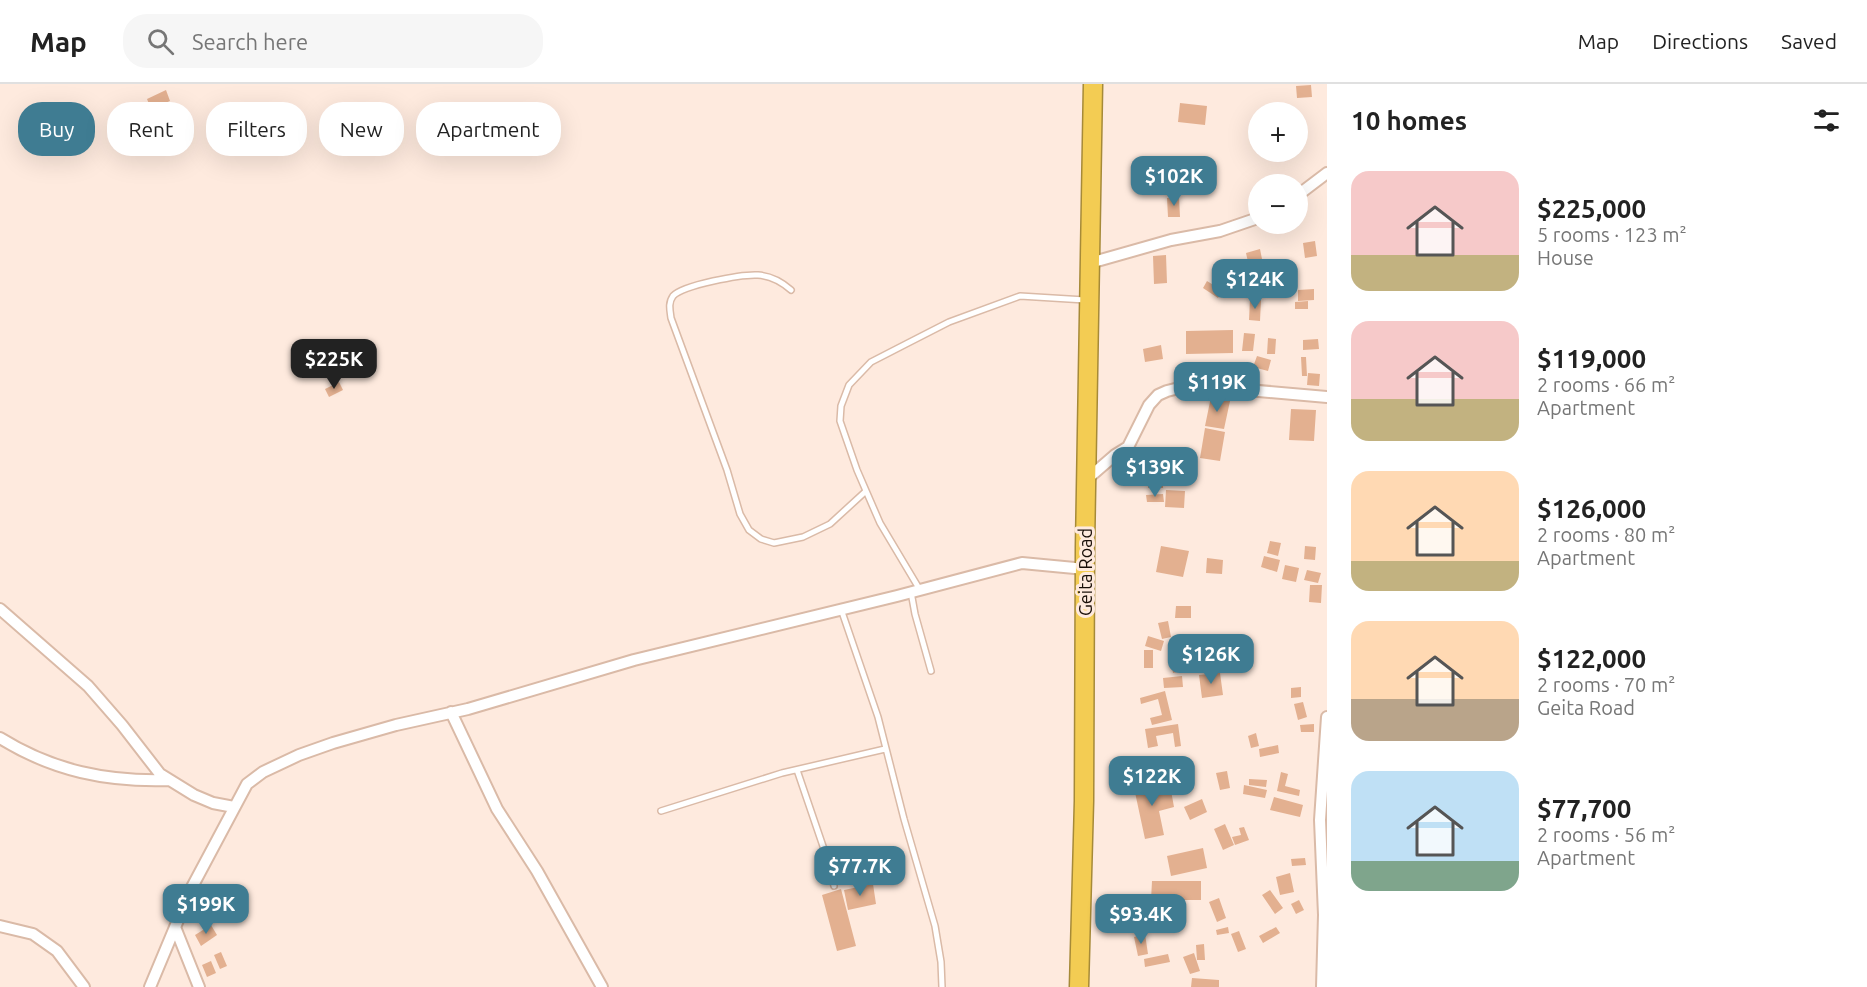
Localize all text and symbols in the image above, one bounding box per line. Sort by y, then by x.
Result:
search box [123,14,543,68]
icon: search [144,25,177,58]
text: Map [30,26,87,57]
text: Search here [192,29,308,54]
text: Map [1578,29,1619,53]
text: Directions [1652,29,1748,53]
text: Saved [1781,29,1837,53]
chip: Buy [18,102,95,156]
chip: Rent [107,102,194,156]
chip: Filters [206,102,307,156]
chip: New [319,102,404,156]
chip: Apartment [416,102,561,156]
map controls [1248,102,1308,234]
button: + [1248,102,1308,162]
icon: filters [1810,104,1843,137]
text: 10 homes [1351,106,1467,135]
pin: $102K [1132,156,1216,207]
text: $102K [1145,164,1203,187]
button: − [1248,174,1308,234]
text: $225,000 [1537,194,1646,223]
icon: home [1399,195,1471,267]
text: 5 rooms · 123 m² [1537,223,1687,246]
text: House [1537,246,1594,269]
pin: $124K [1213,259,1297,310]
text: $124K [1226,267,1284,290]
pin: $225K [292,339,376,390]
text: $119,000 [1537,344,1646,373]
icon: home [1399,345,1471,417]
text: $225K [305,347,363,370]
pin: $119K [1175,362,1259,413]
text: $119K [1188,370,1246,393]
text: 2 rooms · 66 m² [1537,373,1675,396]
text: Apartment [1537,396,1635,419]
pin: $139K [1113,447,1197,498]
text: $139K [1126,455,1184,478]
text: $126,000 [1537,494,1646,523]
icon: home [1399,495,1471,567]
text: 2 rooms · 80 m² [1537,523,1675,546]
street label: Geita Road [1075,528,1095,616]
text: Apartment [1537,546,1635,569]
pin: $126K [1169,634,1253,685]
text: $126K [1182,642,1240,665]
text: $122,000 [1537,644,1646,673]
icon: home [1399,645,1471,717]
text: 2 rooms · 70 m² [1537,673,1675,696]
text: Geita Road [1537,696,1635,719]
pin: $122K [1110,756,1194,807]
text: $122K [1123,764,1181,787]
text: $77,700 [1537,794,1631,823]
icon: home [1399,795,1471,867]
text: 2 rooms · 56 m² [1537,823,1675,846]
pin: $77.7K [811,846,909,897]
text: Apartment [1537,846,1635,869]
text: $77.7K [828,854,892,877]
pin: $199K [164,884,248,935]
text: $199K [177,892,235,915]
pin: $93.4K [1092,894,1190,945]
text: $93.4K [1109,902,1173,925]

